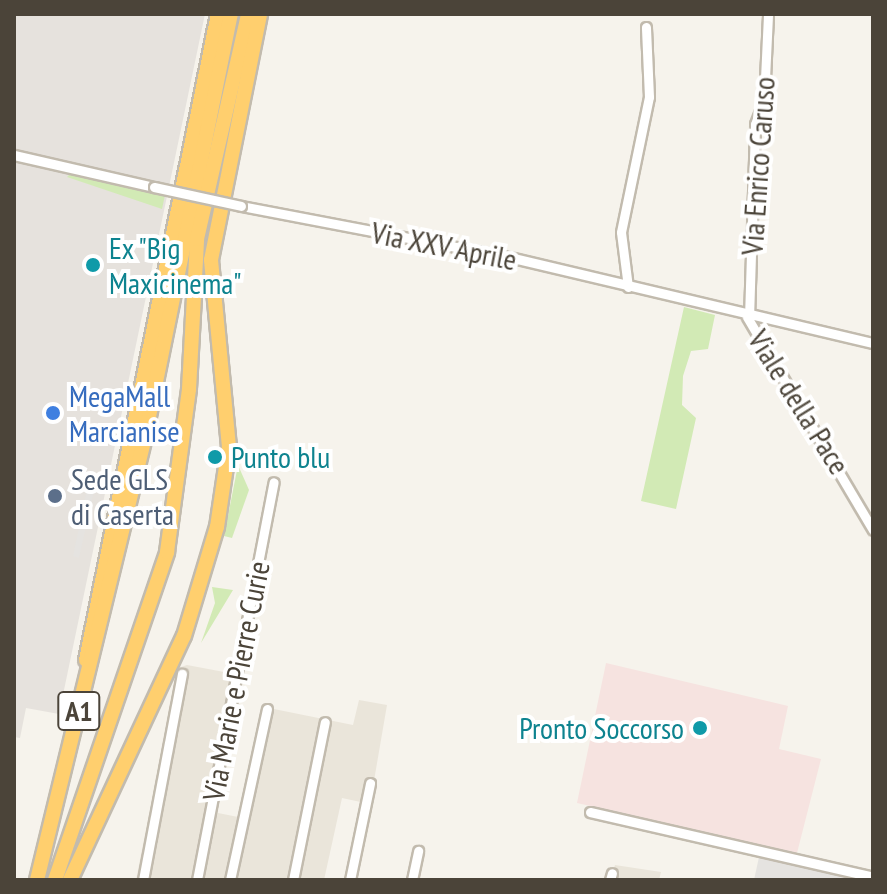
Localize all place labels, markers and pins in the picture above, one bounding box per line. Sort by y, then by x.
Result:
place label: Ex "Big Maxicinema" [109,230,242,300]
marker: Ex "Big Maxicinema" [84,256,102,274]
place label: MegaMall Marcianise [69,378,180,448]
marker: MegaMall Marcianise [44,404,62,422]
place label: Punto blu [231,439,330,475]
marker: Punto blu [206,448,224,466]
place label: Sede GLS di Caserta [71,461,174,532]
marker: Sede GLS di Caserta [46,487,64,505]
place label: Pronto Soccorso [519,710,684,746]
marker: Pronto Soccorso [691,719,709,737]

